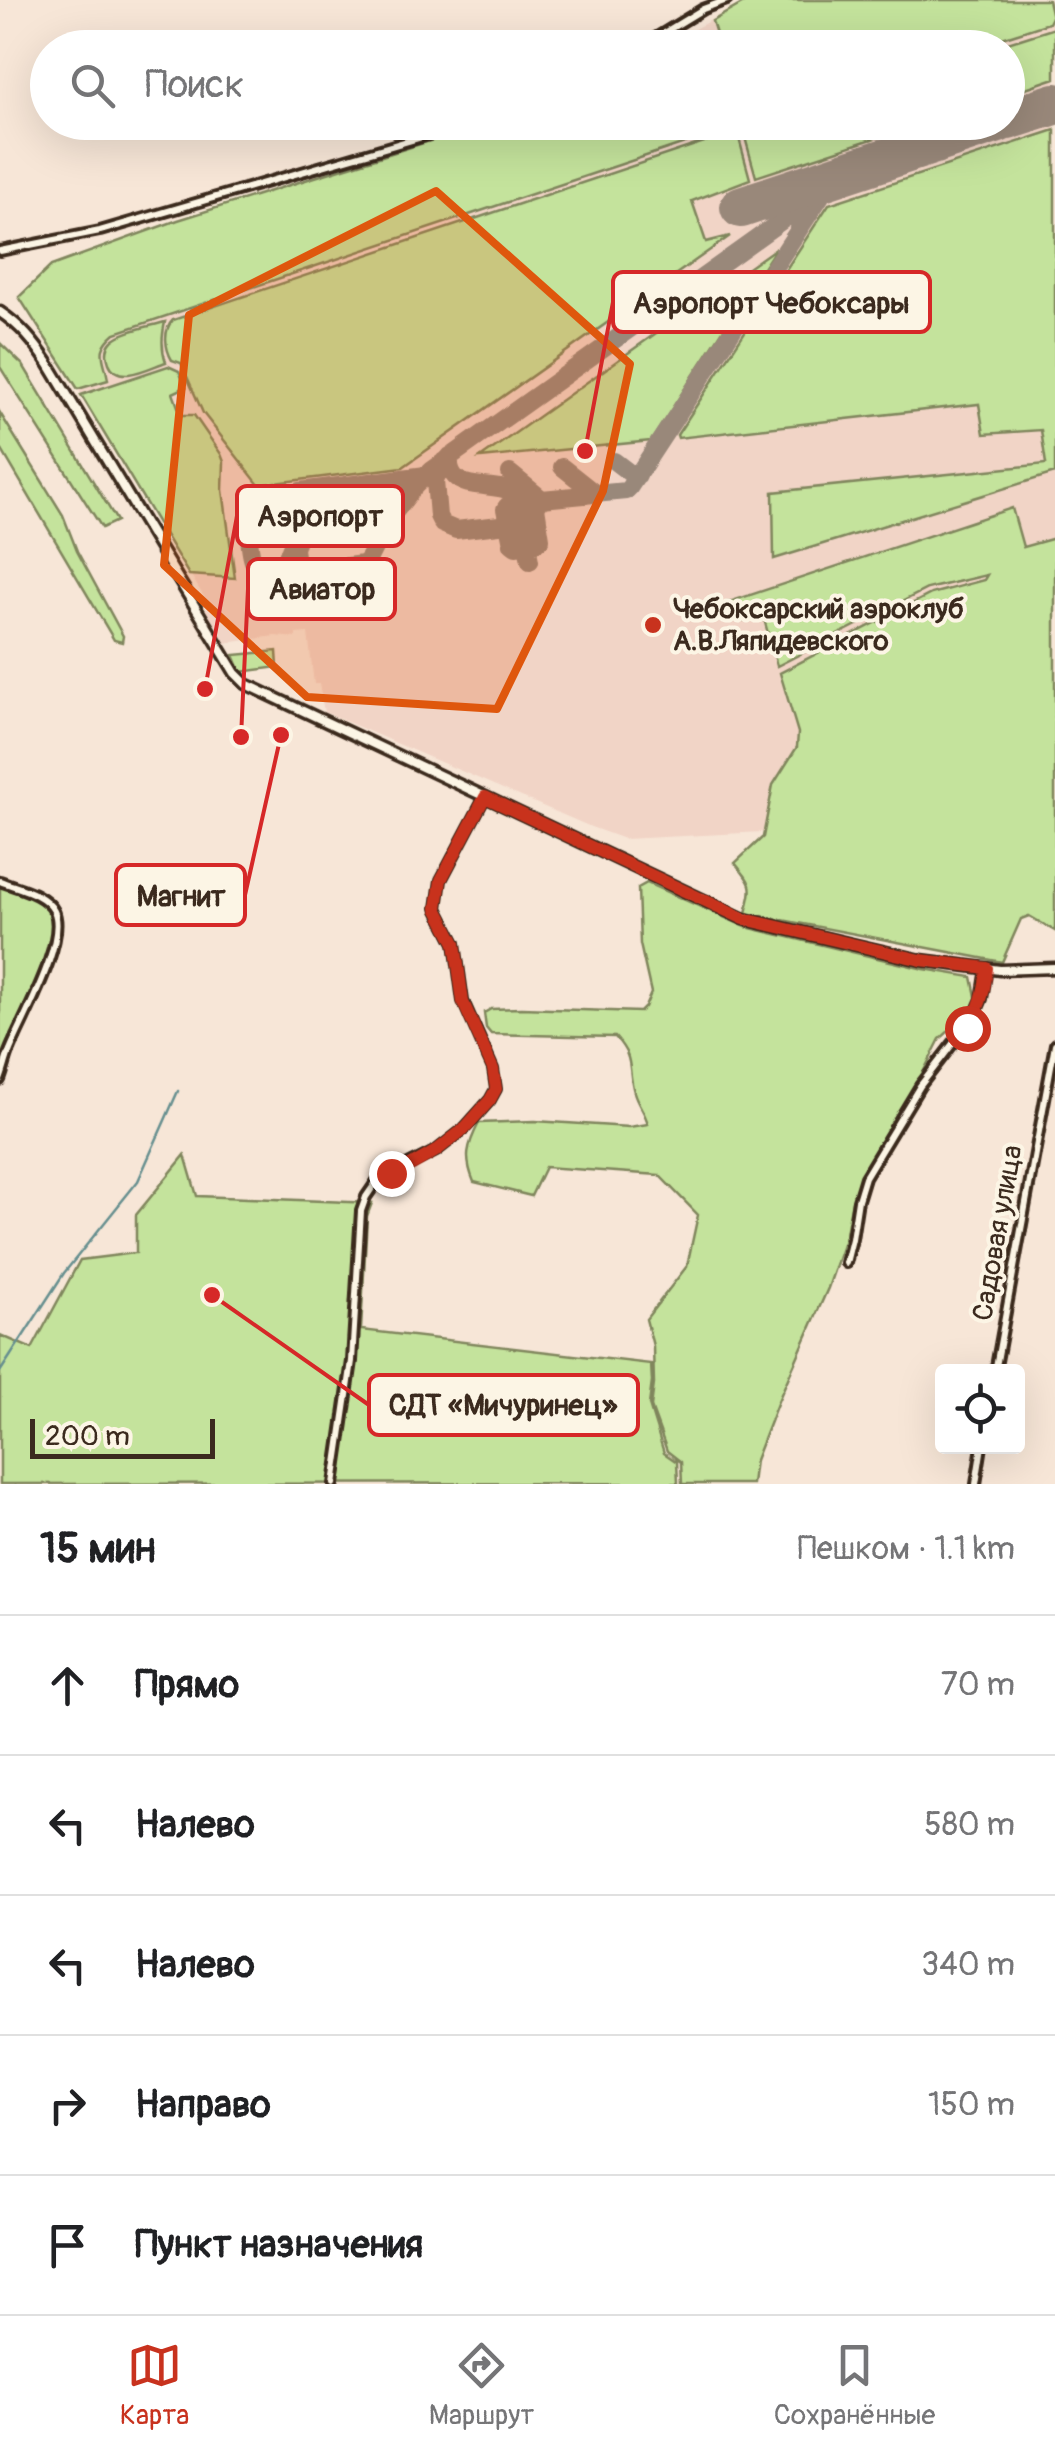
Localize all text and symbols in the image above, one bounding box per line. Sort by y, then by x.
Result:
search box [30,30,1025,140]
icon: search [65,58,120,113]
text: Поиск [145,61,244,109]
callout: Аэропорт Чебоксары [613,272,930,332]
text: Аэропорт Чебоксары [632,285,910,322]
callout: Аэропорт [237,486,403,546]
text: Аэропорт [257,498,384,535]
callout: Авиатор [248,559,395,619]
text: Авиатор [269,571,375,608]
place label: Чебоксарский аэроклуб А.В.Ляпидевского [673,592,964,659]
marker: Чебоксарский аэроклуб А.В.Ляпидевского [642,614,664,636]
callout: Магнит [116,865,245,925]
text: Магнит [136,878,227,915]
route start [945,1006,991,1052]
street label: Садовая улица [965,1142,1031,1324]
route end [369,1151,415,1197]
map controls [935,1364,1025,1454]
button: locate [935,1364,1025,1454]
callout: СДТ «Мичуринец» [369,1375,638,1435]
text: СДТ «Мичуринец» [389,1387,618,1424]
scale bar [30,1414,215,1458]
text: 200 m [45,1419,130,1454]
text: 15 мин [40,1523,156,1575]
text: Пешком · 1.1 km [798,1529,1015,1569]
icon: ahead [40,1658,95,1713]
text: Прямо [135,1661,239,1709]
text: 70 m [941,1665,1015,1705]
icon: left [40,1798,95,1853]
text: Налево [135,1801,255,1849]
text: 580 m [924,1805,1015,1845]
icon: left [40,1938,95,1993]
text: Налево [135,1941,255,1989]
text: 340 m [921,1945,1015,1985]
icon: right [40,2078,95,2133]
text: Направо [135,2081,271,2129]
text: 150 m [928,2085,1015,2125]
icon: arrive [40,2218,95,2273]
text: Пункт назначения [135,2221,423,2269]
tab: Карта [120,2338,189,2433]
tab: Маршрут [429,2338,534,2433]
tab: Сохранённые [774,2338,935,2433]

